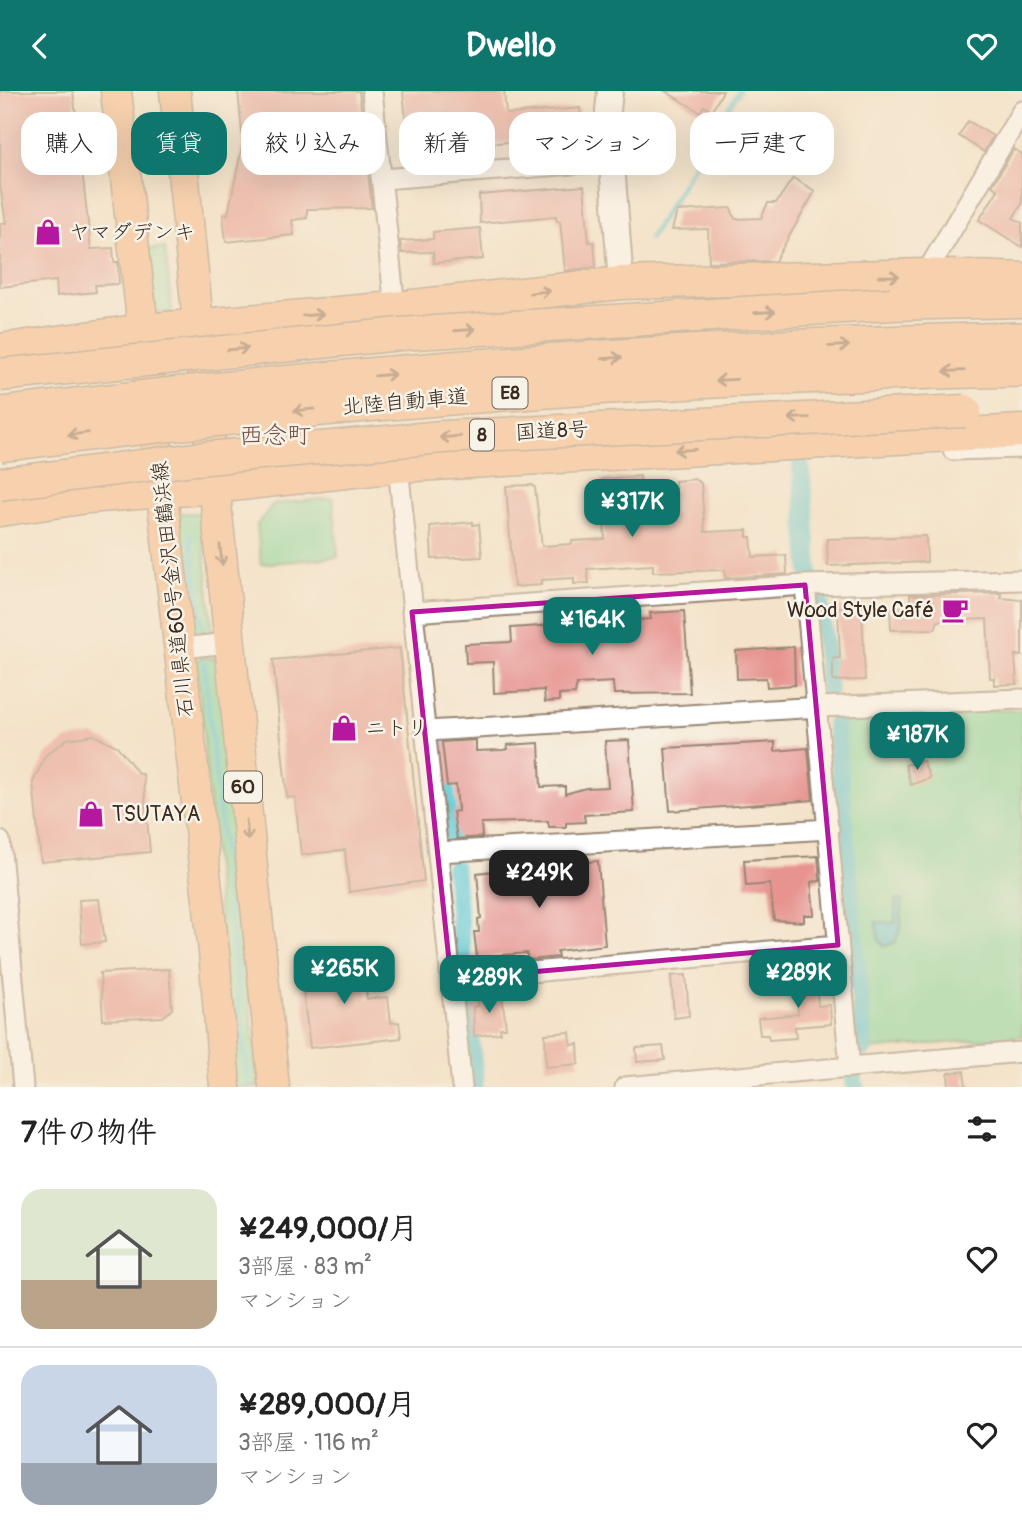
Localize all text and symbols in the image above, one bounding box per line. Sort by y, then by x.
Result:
text: Dwello [466,26,556,66]
icon: back [21,27,59,65]
icon: heart [963,27,1001,65]
chip: 購入 [21,112,117,175]
chip: 賃貸 [131,112,227,175]
chip: 絞り込み [241,112,385,175]
chip: 新着 [399,112,495,175]
chip: マンション [509,112,676,175]
chip: 一戸建て [690,112,834,175]
shop icon: ヤマダデンキ [33,217,63,247]
place label: ヤマダデンキ [69,219,195,246]
one-way arrow [877,269,900,282]
one-way arrow [528,285,551,298]
one-way arrow [754,305,777,318]
one-way arrow [302,308,324,321]
one-way arrow [453,323,476,336]
one-way arrow [827,339,850,352]
one-way arrow [227,342,249,355]
one-way arrow [600,351,622,364]
one-way arrow [943,364,966,377]
one-way arrow [373,368,395,381]
one-way arrow [715,374,738,387]
road number: E8 [492,377,528,409]
street label: 北陸自動車道 [341,383,469,421]
one-way arrow [293,404,316,417]
one-way arrow [788,411,811,424]
street label: 国道8号 [515,416,589,446]
road number: 8 [470,419,494,451]
district label: 西念町 [239,421,311,450]
one-way arrow [67,427,90,440]
one-way arrow [439,431,461,444]
one-way arrow [674,444,697,457]
street label: 石川県道60号金沢田鶴浜線 [146,460,200,718]
pin: ¥317K [583,479,681,539]
text: ¥317K [600,487,664,516]
one-way arrow [214,543,227,566]
cafe icon: Wood Style Café [940,595,970,625]
pin: ¥164K [543,597,641,657]
place label: Wood Style Café [787,597,934,624]
text: ¥164K [559,605,625,634]
shop icon: ニトリ [329,713,359,743]
pin: ¥187K [868,713,966,772]
place label: ニトリ [365,715,428,742]
text: ¥187K [886,720,948,749]
road number: 60 [224,771,262,803]
shop icon: TSUTAYA [76,799,106,829]
place label: TSUTAYA [112,801,200,828]
one-way arrow [241,818,254,841]
pin: ¥249K [490,851,588,910]
text: ¥249K [505,858,573,887]
pin: ¥265K [295,947,393,1006]
pin: ¥289K [749,951,847,1010]
text: ¥265K [310,954,378,983]
pin: ¥289K [440,955,538,1015]
text: ¥289K [765,958,831,987]
text: ¥289K [456,963,522,992]
icon: filters [963,1110,1001,1148]
text: 7件の物件 [21,1114,157,1151]
text: ¥249,000/月 [238,1210,418,1247]
icon: home [77,1217,161,1301]
icon: heart [963,1240,1001,1278]
text: 3部屋 · 83 m² [238,1252,372,1281]
text: マンション [238,1286,352,1315]
text: ¥289,000/月 [238,1386,416,1423]
icon: home [77,1393,161,1477]
icon: heart [963,1416,1001,1454]
text: 3部屋 · 116 m² [238,1428,379,1457]
text: マンション [238,1462,352,1491]

